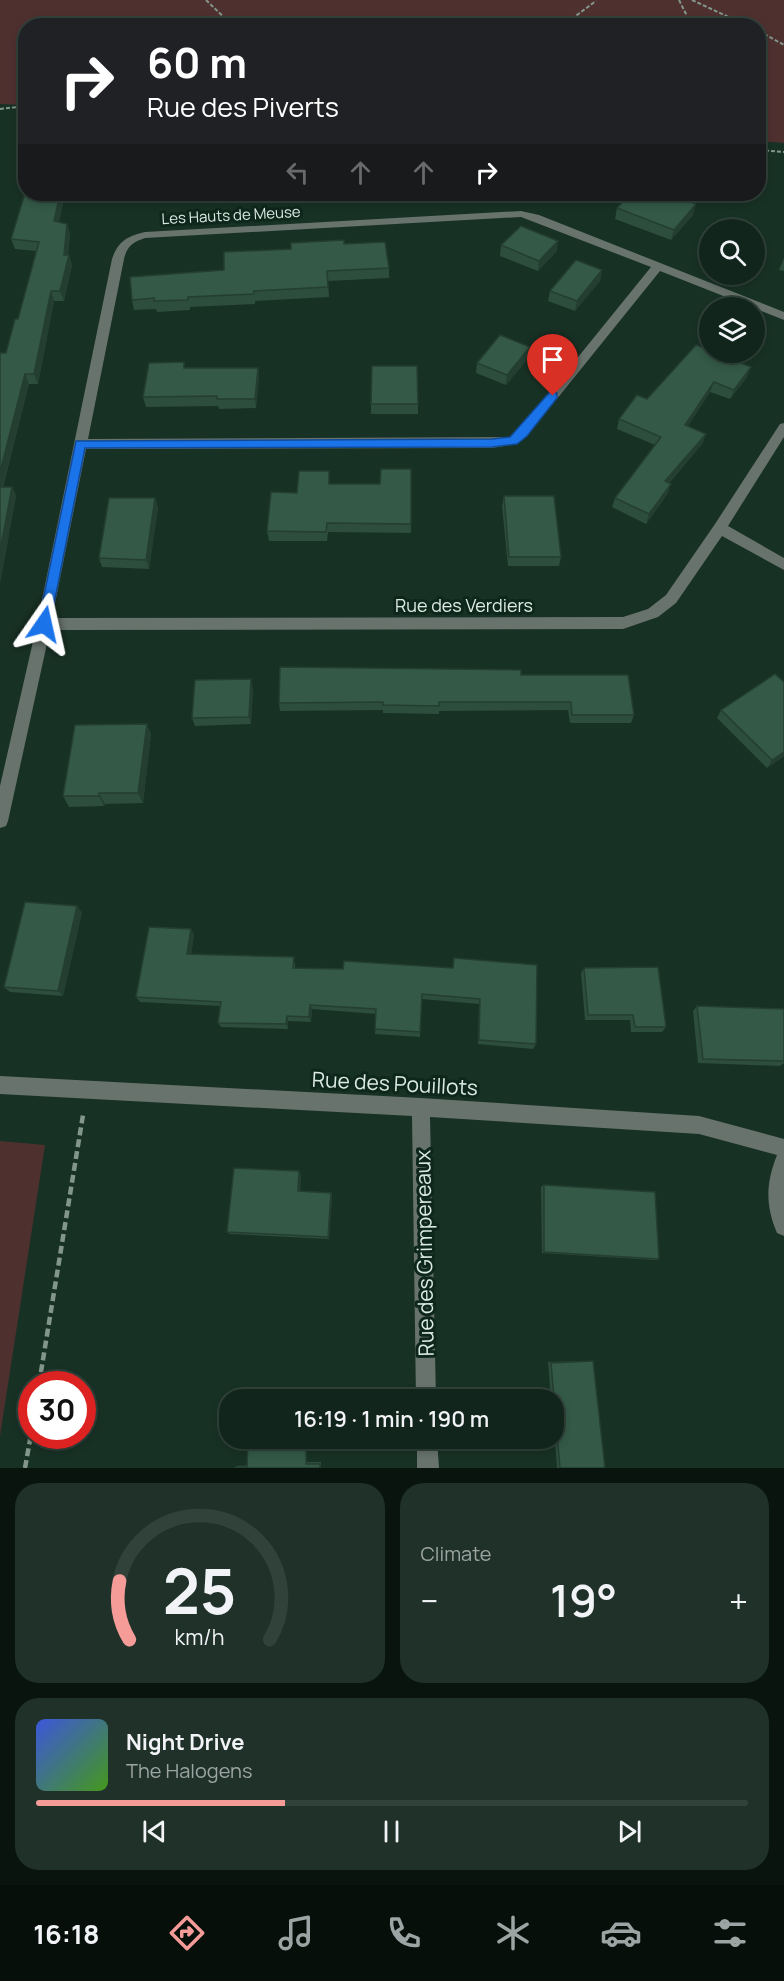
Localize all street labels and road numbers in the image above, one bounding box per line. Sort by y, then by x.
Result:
street label: Les Hauts de Meuse [161,201,301,229]
street label: Rue des Verdiers [395,593,533,617]
street label: Rue des Pouillots [311,1065,479,1101]
street label: Rue des Grimpereaux [408,1149,440,1357]

